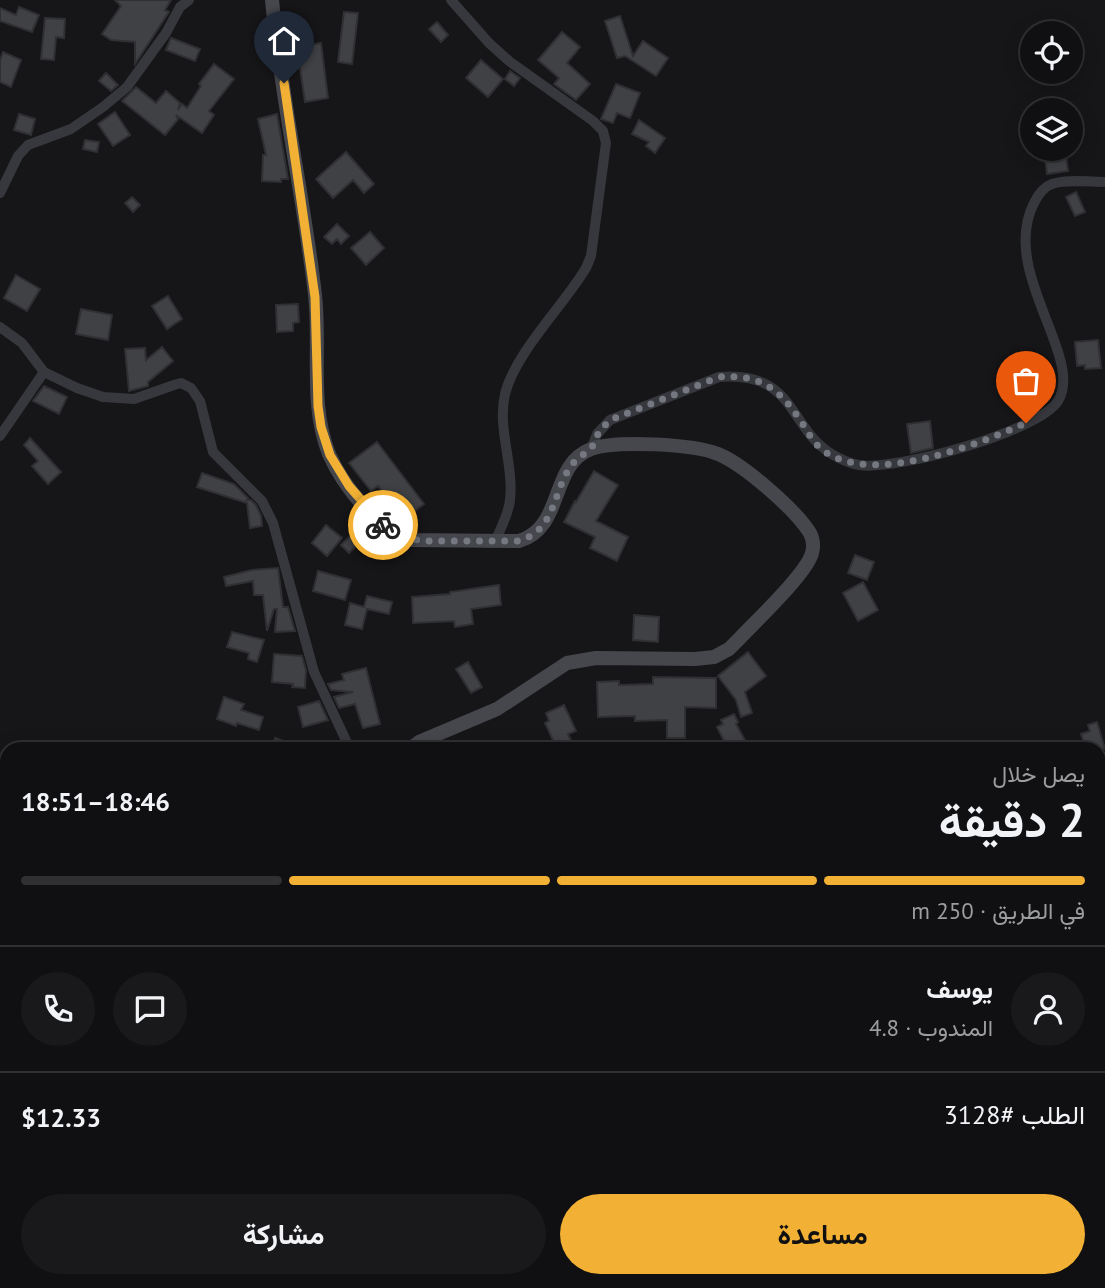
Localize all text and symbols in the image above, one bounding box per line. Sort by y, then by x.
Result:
pin [254,11,314,83]
map controls [1020,21,1083,161]
button: locate [1020,21,1083,84]
icon: home [265,22,303,60]
button: layers [1020,98,1083,161]
pin [996,351,1056,423]
icon: bag [1007,362,1045,400]
courier [348,490,418,560]
icon: bike [364,506,402,544]
text: يصل خلال [993,759,1085,788]
text: 18:46–18:51 [21,785,170,818]
text: 2 دقيقة [939,790,1085,850]
text: في الطريق · 250 m [911,896,1085,925]
button: phone [21,972,95,1046]
button: chat [113,972,187,1046]
text: يوسف [926,972,993,1005]
button: person [1011,972,1085,1046]
text: المندوب · 4.8 [869,1013,993,1042]
text: الطلب #3128 [944,1098,1085,1131]
text: $12.33 [21,1101,101,1134]
button: مشاركة [21,1194,546,1274]
button: مساعدة [560,1194,1085,1274]

